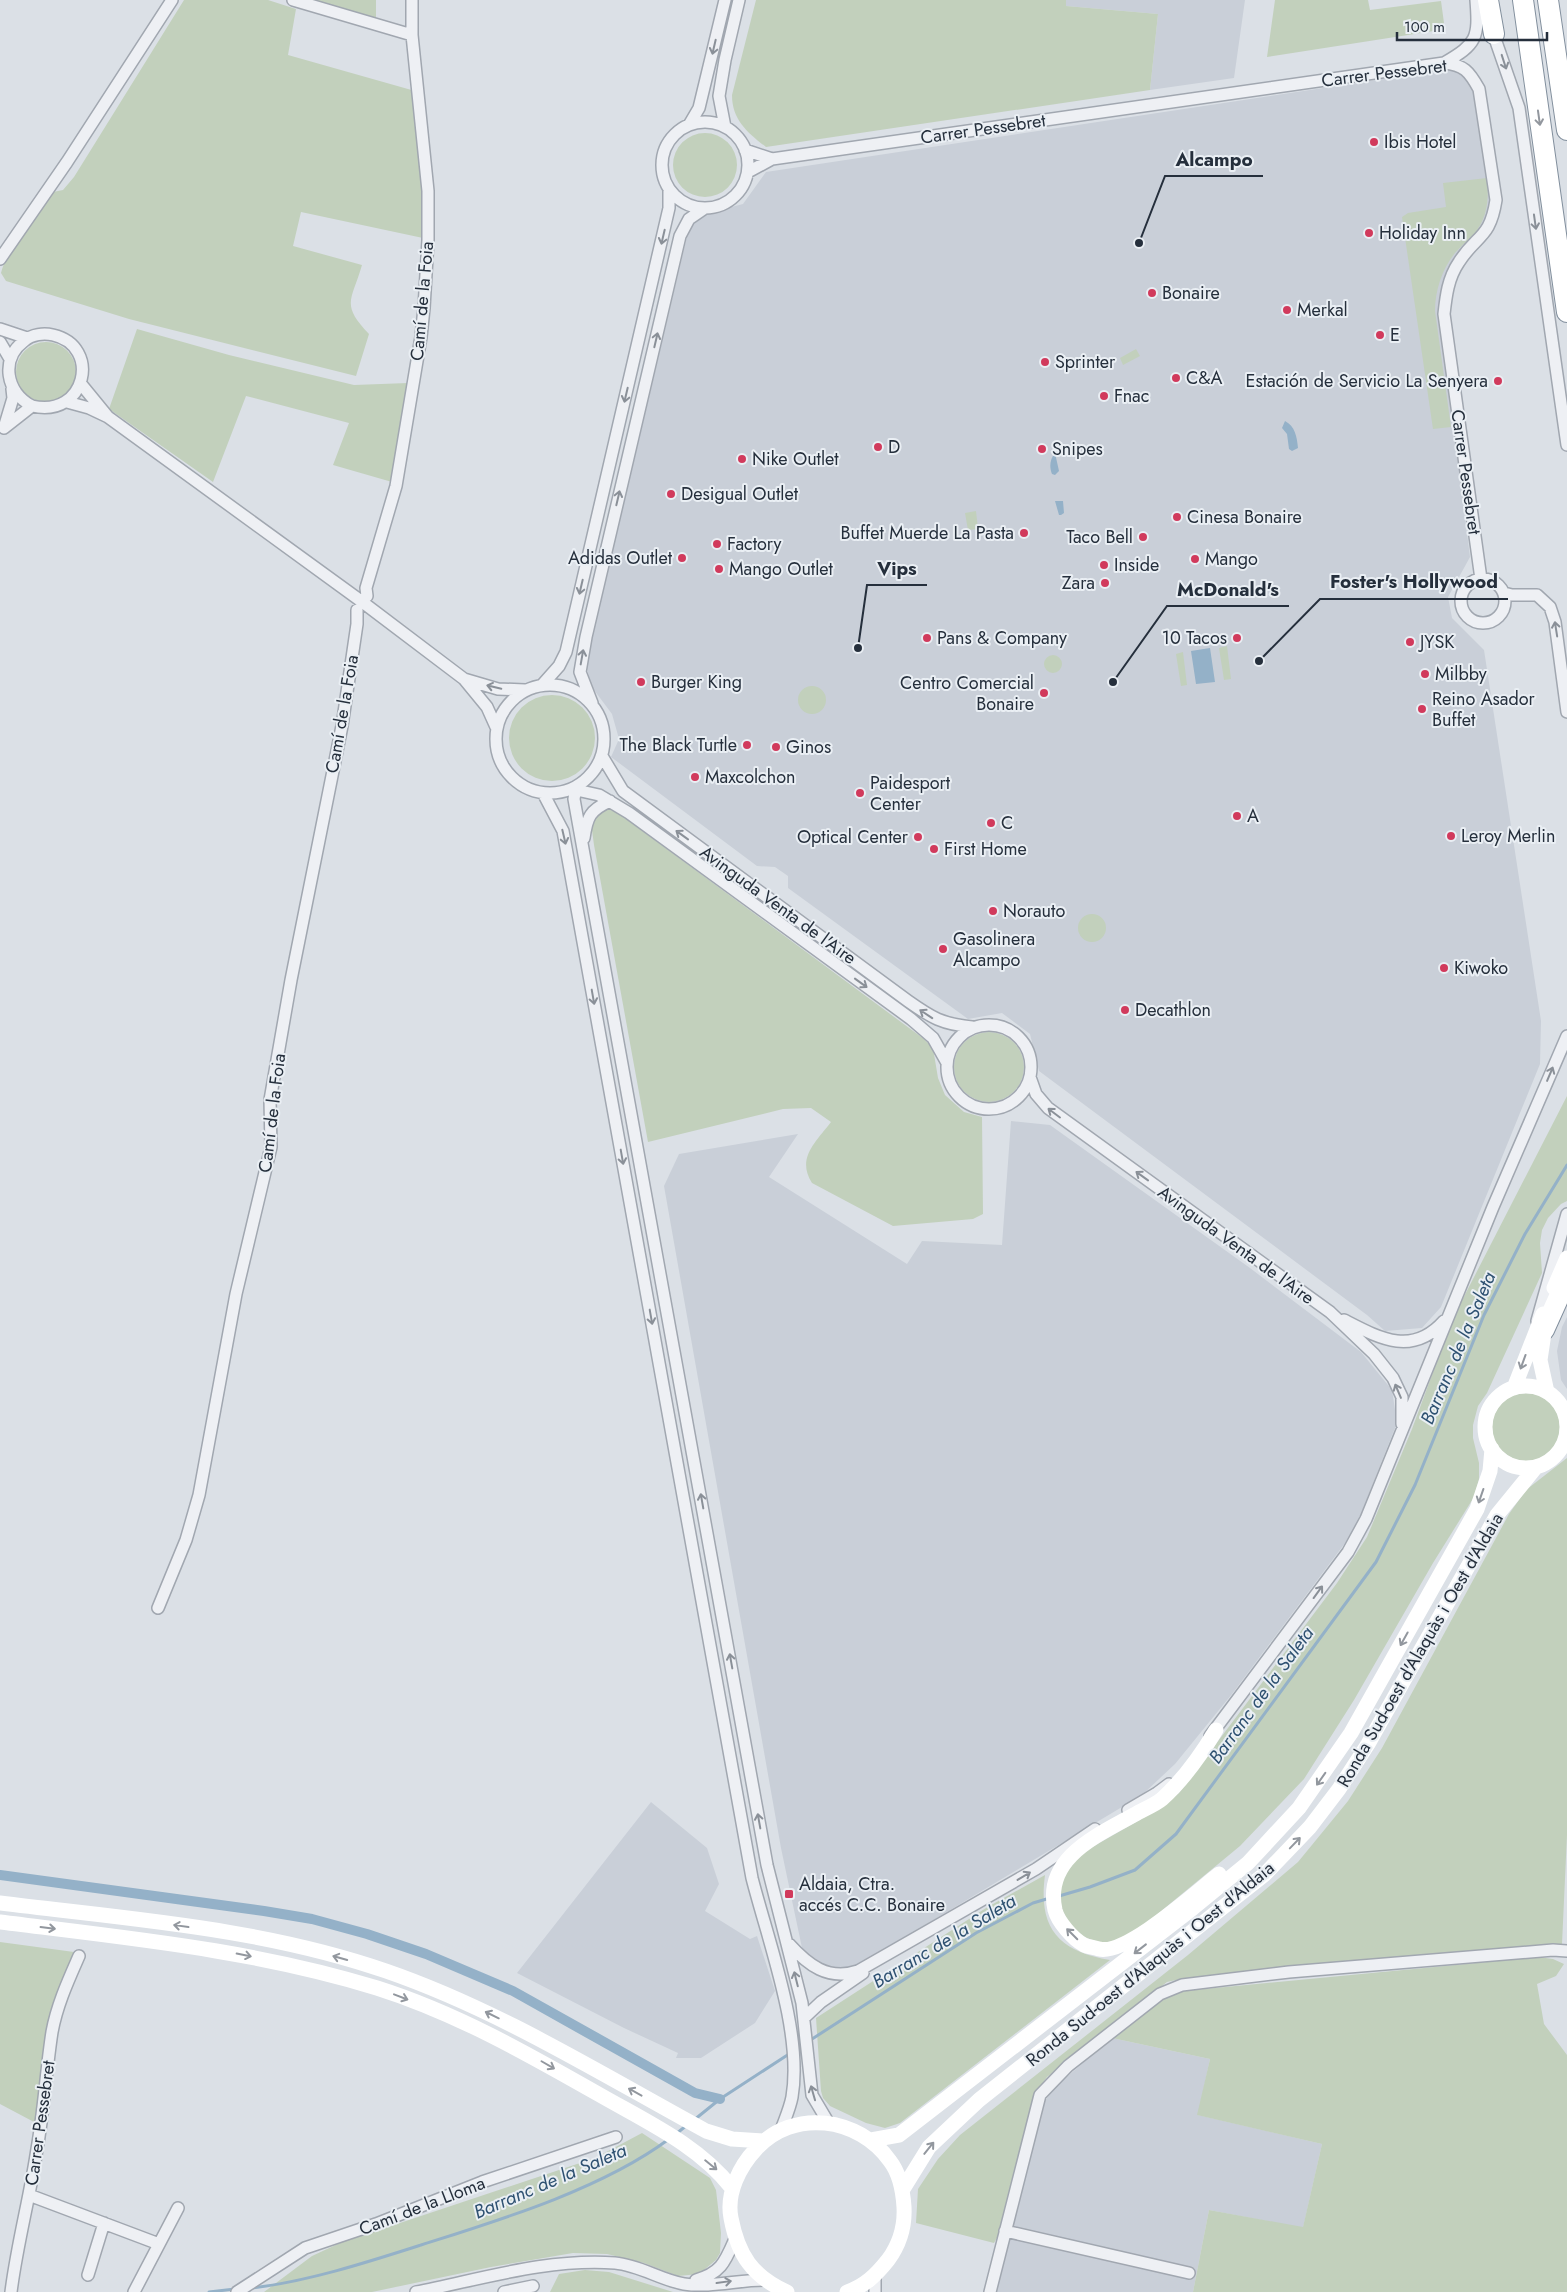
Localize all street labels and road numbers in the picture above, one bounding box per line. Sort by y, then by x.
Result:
street label: Carrer Pessebret [1320,52,1449,94]
street label: Carrer Pessebret [919,107,1048,151]
street label: Camí de la Foia [404,240,440,362]
street label: Carrer Pessebret [1444,408,1488,537]
street label: Camí de la Foia [319,653,365,775]
street label: Avinguda Venta de l'Aire [694,839,862,971]
street label: Camí de la Foia [252,1052,292,1174]
street label: Avinguda Venta de l'Aire [1152,1179,1320,1311]
street label: Ronda Sud-oest d'Alaquàs i Oest d'Aldaia [1330,1508,1510,1792]
street label: Ronda Sud-oest d'Alaquàs i Oest d'Aldaia [1020,1855,1280,2073]
street label: Carrer Pessebret [18,2058,62,2187]
street label: Camí de la Lloma [355,2170,489,2242]

